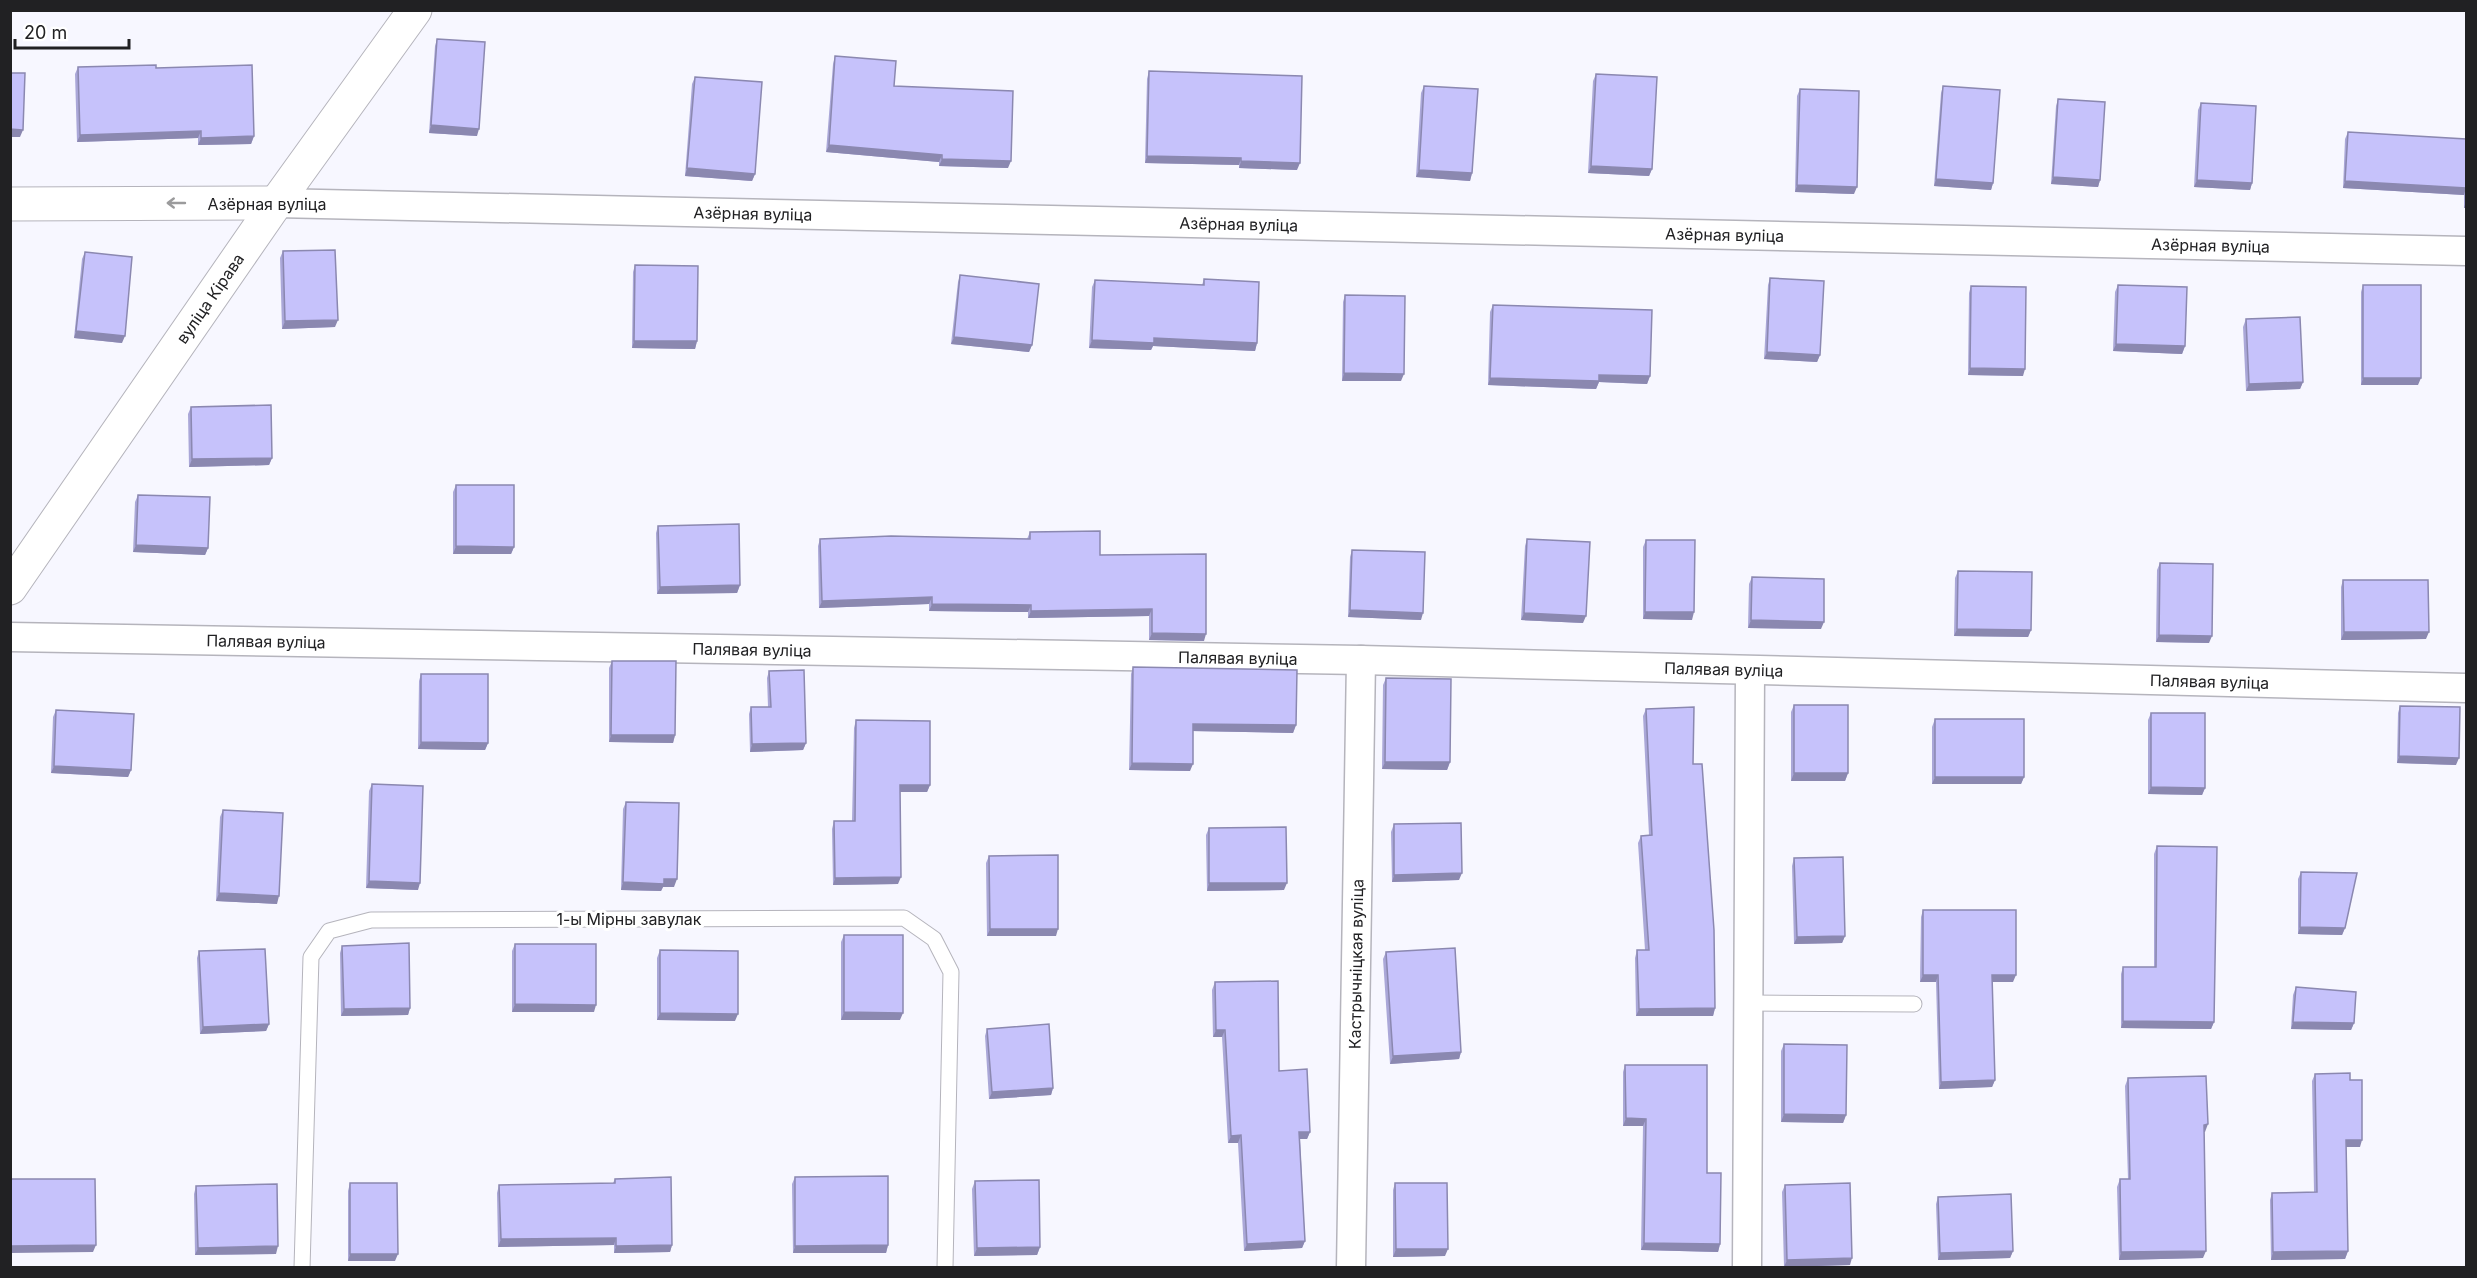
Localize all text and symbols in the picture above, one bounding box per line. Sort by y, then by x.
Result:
scale bar [15,12,129,50]
text: 20 m [24,22,67,43]
street label: Азёрная вуліца [208,194,326,214]
one-way arrow [166,197,186,209]
street label: Азёрная вуліца [693,202,813,225]
street label: Азёрная вуліца [1179,213,1298,235]
street label: Азёрная вуліца [1665,223,1784,246]
street label: Азёрная вуліца [2151,234,2270,257]
street label: вуліца Кірава [172,249,248,347]
street label: Палявая вуліца [206,630,326,652]
street label: Палявая вуліца [692,639,812,661]
street label: Палявая вуліца [1178,647,1298,669]
street label: Палявая вуліца [1664,658,1784,681]
street label: Палявая вуліца [2150,670,2269,693]
street label: Кастрычніцкая вуліца [1345,879,1367,1049]
street label: 1-ы Мірны завулак [556,909,702,929]

